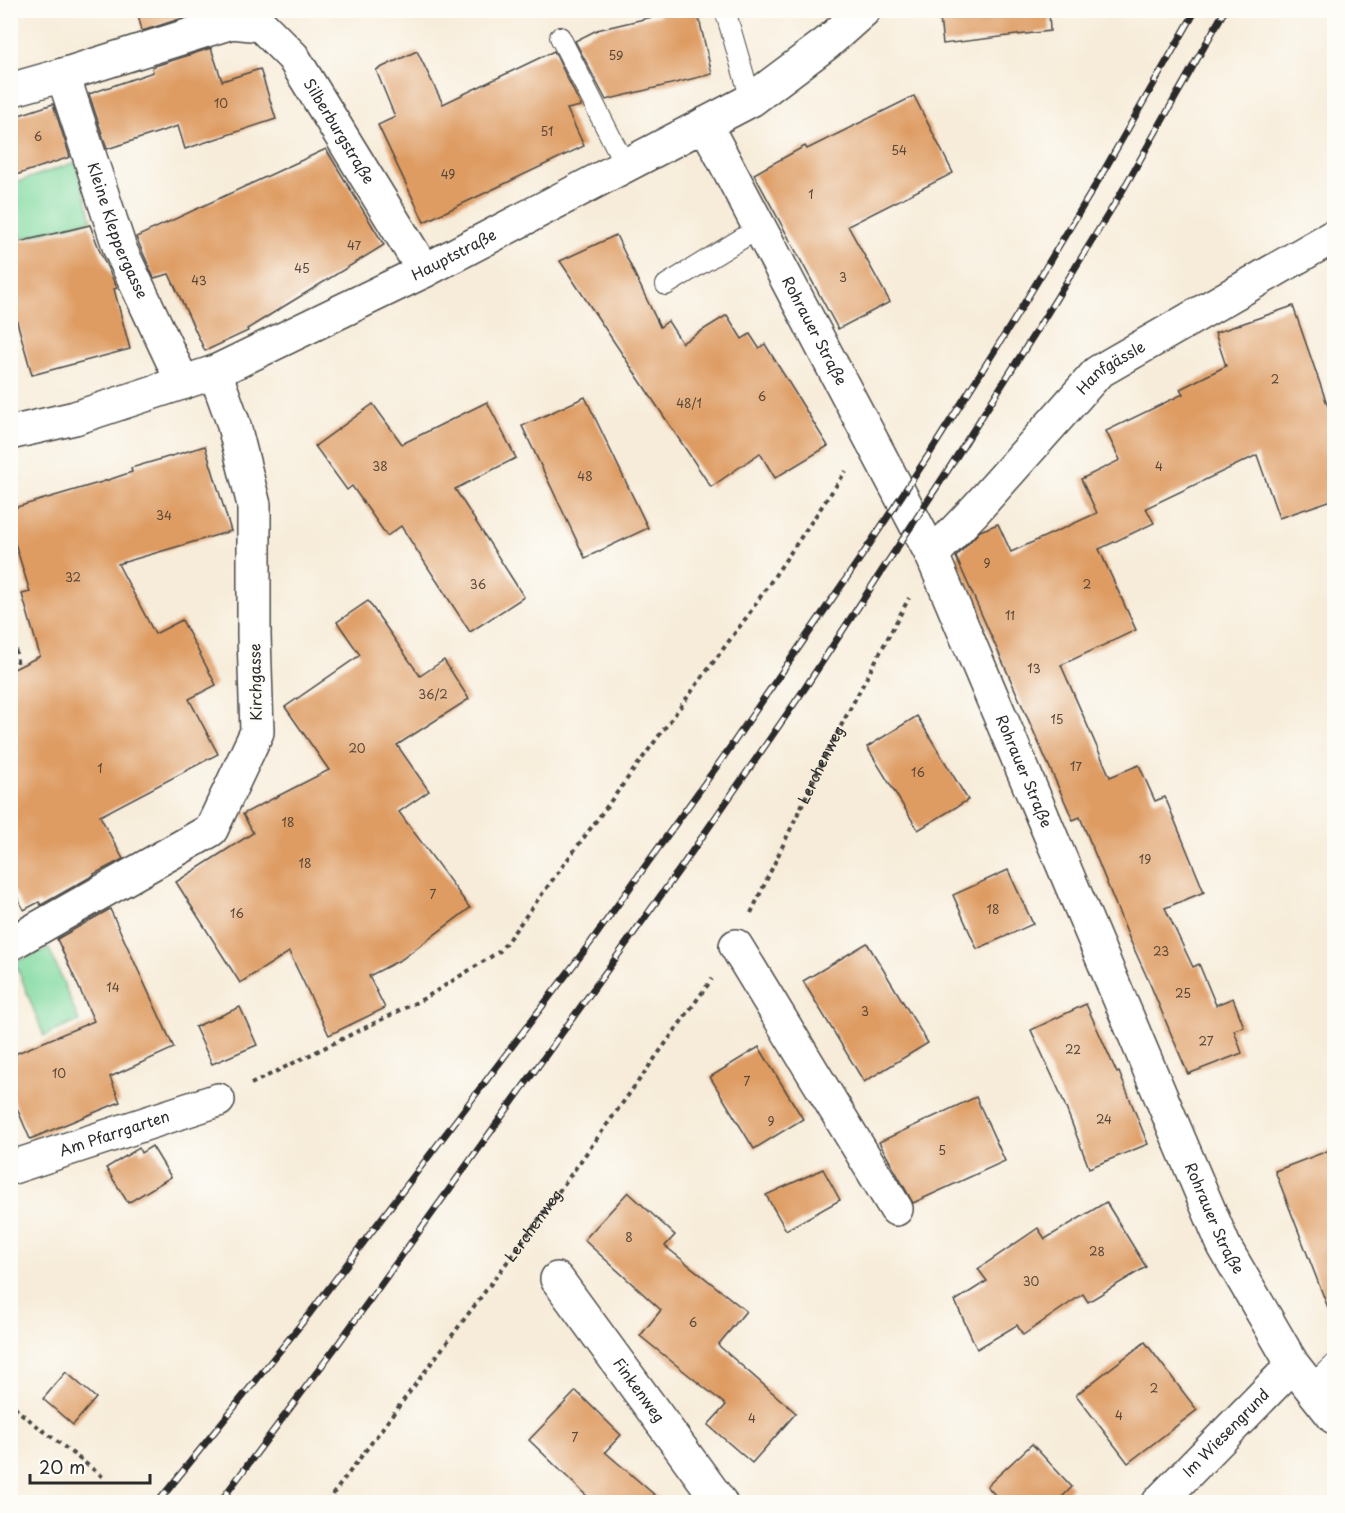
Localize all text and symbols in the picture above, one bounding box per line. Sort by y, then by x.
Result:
house number: 59 [609,46,623,64]
street label: Silberburgstraße [299,74,381,188]
house number: 10 [214,94,228,112]
house number: 51 [541,122,553,140]
house number: 6 [34,127,42,145]
house number: 54 [891,141,907,159]
street label: Kleine Kleppergasse [82,159,155,302]
house number: 49 [441,165,455,183]
house number: 1 [808,185,814,203]
street label: Hauptstraße [407,222,500,286]
house number: 47 [347,236,362,254]
house number: 45 [294,259,310,277]
house number: 3 [839,268,847,286]
house number: 43 [191,271,207,289]
street label: Rohrauer Straße [777,272,854,389]
street label: Hanfgässle [1070,334,1149,399]
house number: 2 [1271,370,1279,388]
house number: 6 [758,387,766,405]
house number: 48/1 [676,394,702,412]
house number: 38 [372,457,388,475]
house number: 4 [1155,457,1163,475]
house number: 48 [577,467,593,485]
house number: 34 [156,506,172,524]
house number: 9 [983,554,991,572]
house number: 32 [65,568,81,586]
house number: 36 [470,575,486,593]
house number: 2 [1083,575,1091,593]
house number: 11 [1005,606,1015,624]
street label: Kirchgasse [242,643,267,721]
house number: 13 [1027,659,1041,677]
house number: 36/2 [418,685,448,703]
house number: 15 [1050,710,1064,728]
street label: Rohrauer Straße [991,711,1059,831]
street label: Lerchenweg [791,721,849,807]
house number: 20 [348,739,366,757]
house number: 17 [1070,757,1082,775]
house number: 1 [97,759,103,777]
house number: 16 [911,763,925,781]
house number: 18 [282,813,294,831]
house number: 19 [1139,850,1151,868]
house number: 18 [299,854,311,872]
house number: 7 [430,885,437,903]
house number: 18 [987,900,999,918]
house number: 16 [230,904,244,922]
house number: 23 [1153,942,1169,960]
house number: 14 [106,978,120,996]
house number: 25 [1175,984,1191,1002]
house number: 3 [861,1002,869,1020]
house number: 27 [1199,1032,1214,1050]
house number: 22 [1065,1040,1081,1058]
house number: 10 [52,1064,66,1082]
house number: 7 [744,1072,751,1090]
street label: Am Pfarrgarten [56,1104,172,1161]
house number: 24 [1096,1110,1112,1128]
house number: 9 [767,1112,775,1130]
house number: 5 [938,1141,946,1159]
street label: Rohrauer Straße [1180,1159,1251,1278]
street label: Lerchenweg [498,1184,567,1266]
house number: 8 [625,1228,633,1246]
house number: 28 [1089,1242,1105,1260]
house number: 30 [1023,1272,1040,1290]
house number: 6 [689,1313,697,1331]
street label: Finkenweg [608,1352,671,1427]
house number: 2 [1150,1379,1158,1397]
street label: Im Wiesengrund [1176,1383,1274,1482]
house number: 4 [1115,1406,1123,1424]
house number: 4 [748,1409,756,1427]
house number: 7 [572,1428,579,1446]
scale bar [30,1447,150,1485]
text: 20 m [39,1453,85,1480]

